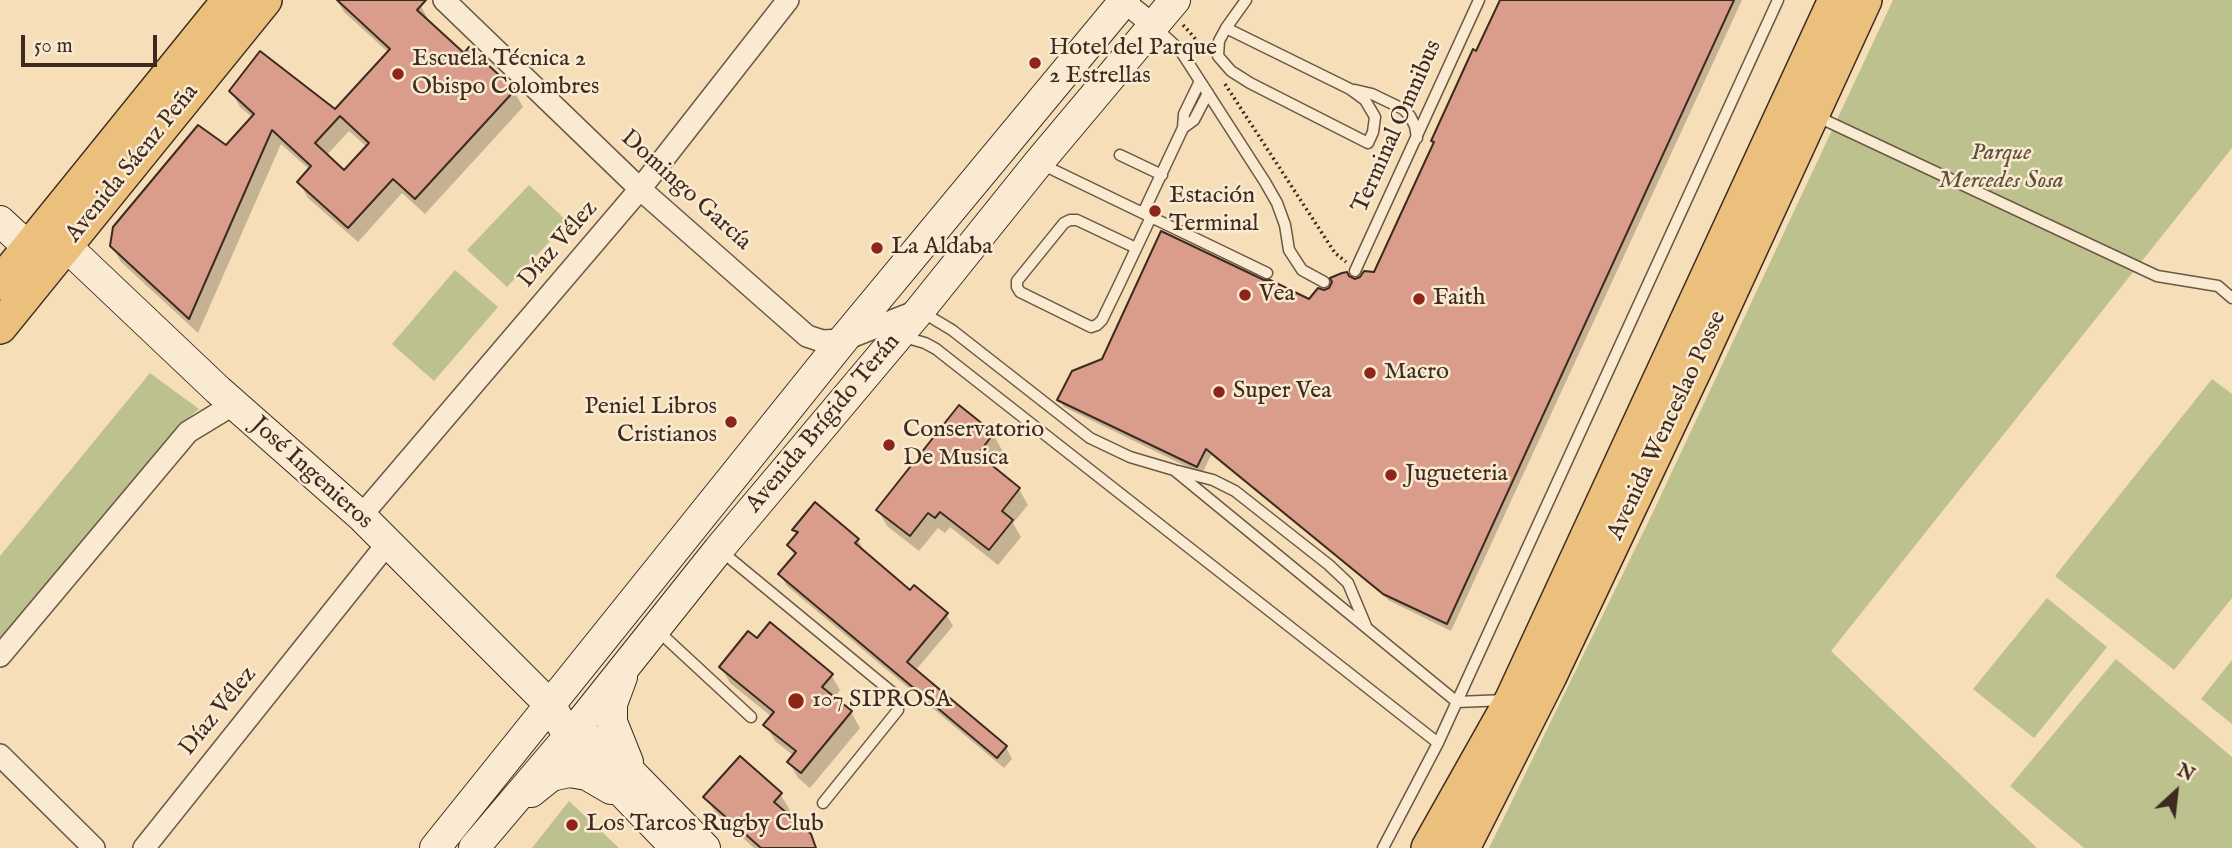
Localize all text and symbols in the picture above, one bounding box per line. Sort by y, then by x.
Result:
scale bar [24,21,161,65]
text: 50 m [34,33,73,60]
place label: Hotel del Parque 2 Estrellas [1049,35,1217,91]
street label: Terminal Omnibus [1347,36,1449,218]
place label: Escuela Técnica 2 Obispo Colombres [412,46,600,102]
marker: Hotel del Parque 2 Estrellas [1027,55,1043,71]
marker: Escuela Técnica 2 Obispo Colombres [390,66,406,82]
street label: Avenida Sáenz Peña [60,79,206,249]
street label: Domingo García [614,125,756,257]
park label: Parque Mercedes Sosa [1938,140,2064,196]
place label: Estación Terminal [1169,183,1259,239]
street label: Díaz Vélez [513,195,605,295]
marker: Estación Terminal [1147,203,1163,219]
place label: La Aldaba [891,234,993,262]
marker: La Aldaba [869,240,885,256]
place label: Vea [1259,281,1295,309]
place label: Faith [1433,285,1486,313]
marker: Vea [1237,287,1253,303]
marker: Faith [1411,291,1427,307]
street label: Avenida Wenceslao Posse [1602,307,1734,545]
street label: Avenida Brígido Terán [741,329,907,519]
place label: Macro [1384,359,1449,387]
marker: Macro [1362,365,1378,381]
place label: Super Vea [1233,378,1332,406]
marker: Super Vea [1211,384,1227,400]
place label: Peniel Libros Cristianos [584,394,717,450]
street label: José Ingenieros [244,412,378,536]
marker: Peniel Libros Cristianos [723,414,739,430]
place label: Conservatorio De Musica [903,417,1044,473]
marker: Conservatorio De Musica [881,437,897,453]
place label: Jugueteria [1405,461,1508,489]
marker: Jugueteria [1383,467,1399,483]
street label: Díaz Vélez [174,662,264,762]
place label: 107 SIPROSA [812,687,952,715]
marker: 107 SIPROSA [786,691,806,711]
north arrow [2141,757,2211,827]
text: N [2173,759,2198,788]
place label: Los Tarcos Rugby Club [586,811,824,839]
marker: Los Tarcos Rugby Club [564,817,580,833]

